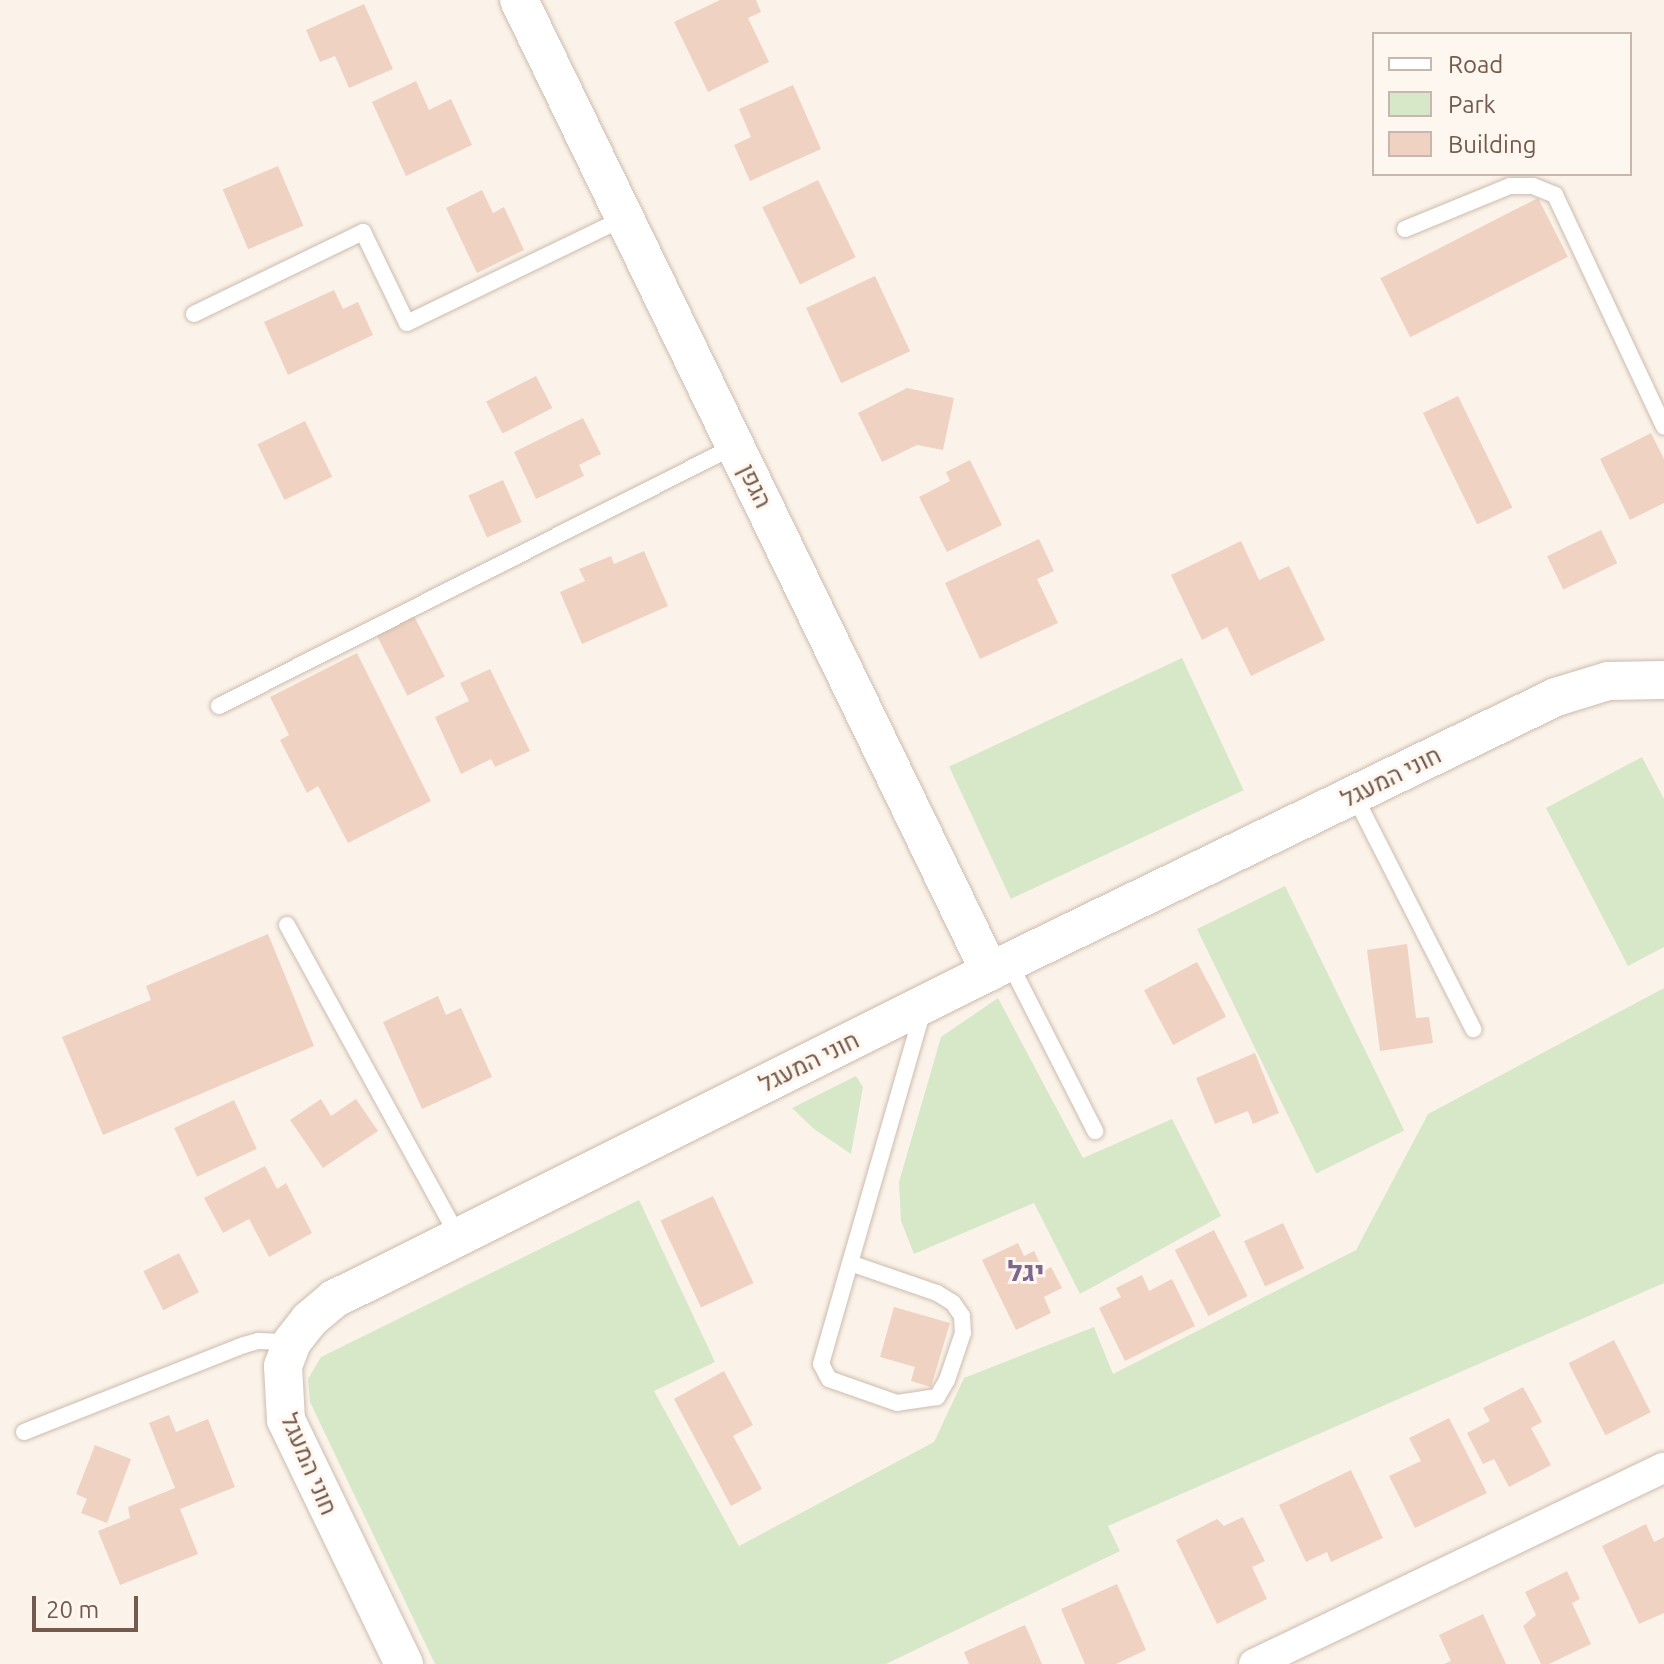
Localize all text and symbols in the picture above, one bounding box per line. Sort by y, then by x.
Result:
legend [1372,32,1632,176]
text: Road [1448,51,1503,78]
text: Park [1448,91,1496,118]
text: Building [1448,131,1536,158]
street label: הגפן [732,459,778,513]
street label: חוני המעגל [1336,740,1446,814]
street label: חוני המעגל [754,1025,864,1099]
district label: יגל [1008,1254,1044,1288]
street label: חוני המעגל [275,1409,343,1519]
scale bar [36,1580,142,1630]
text: 20 m [46,1596,99,1623]

